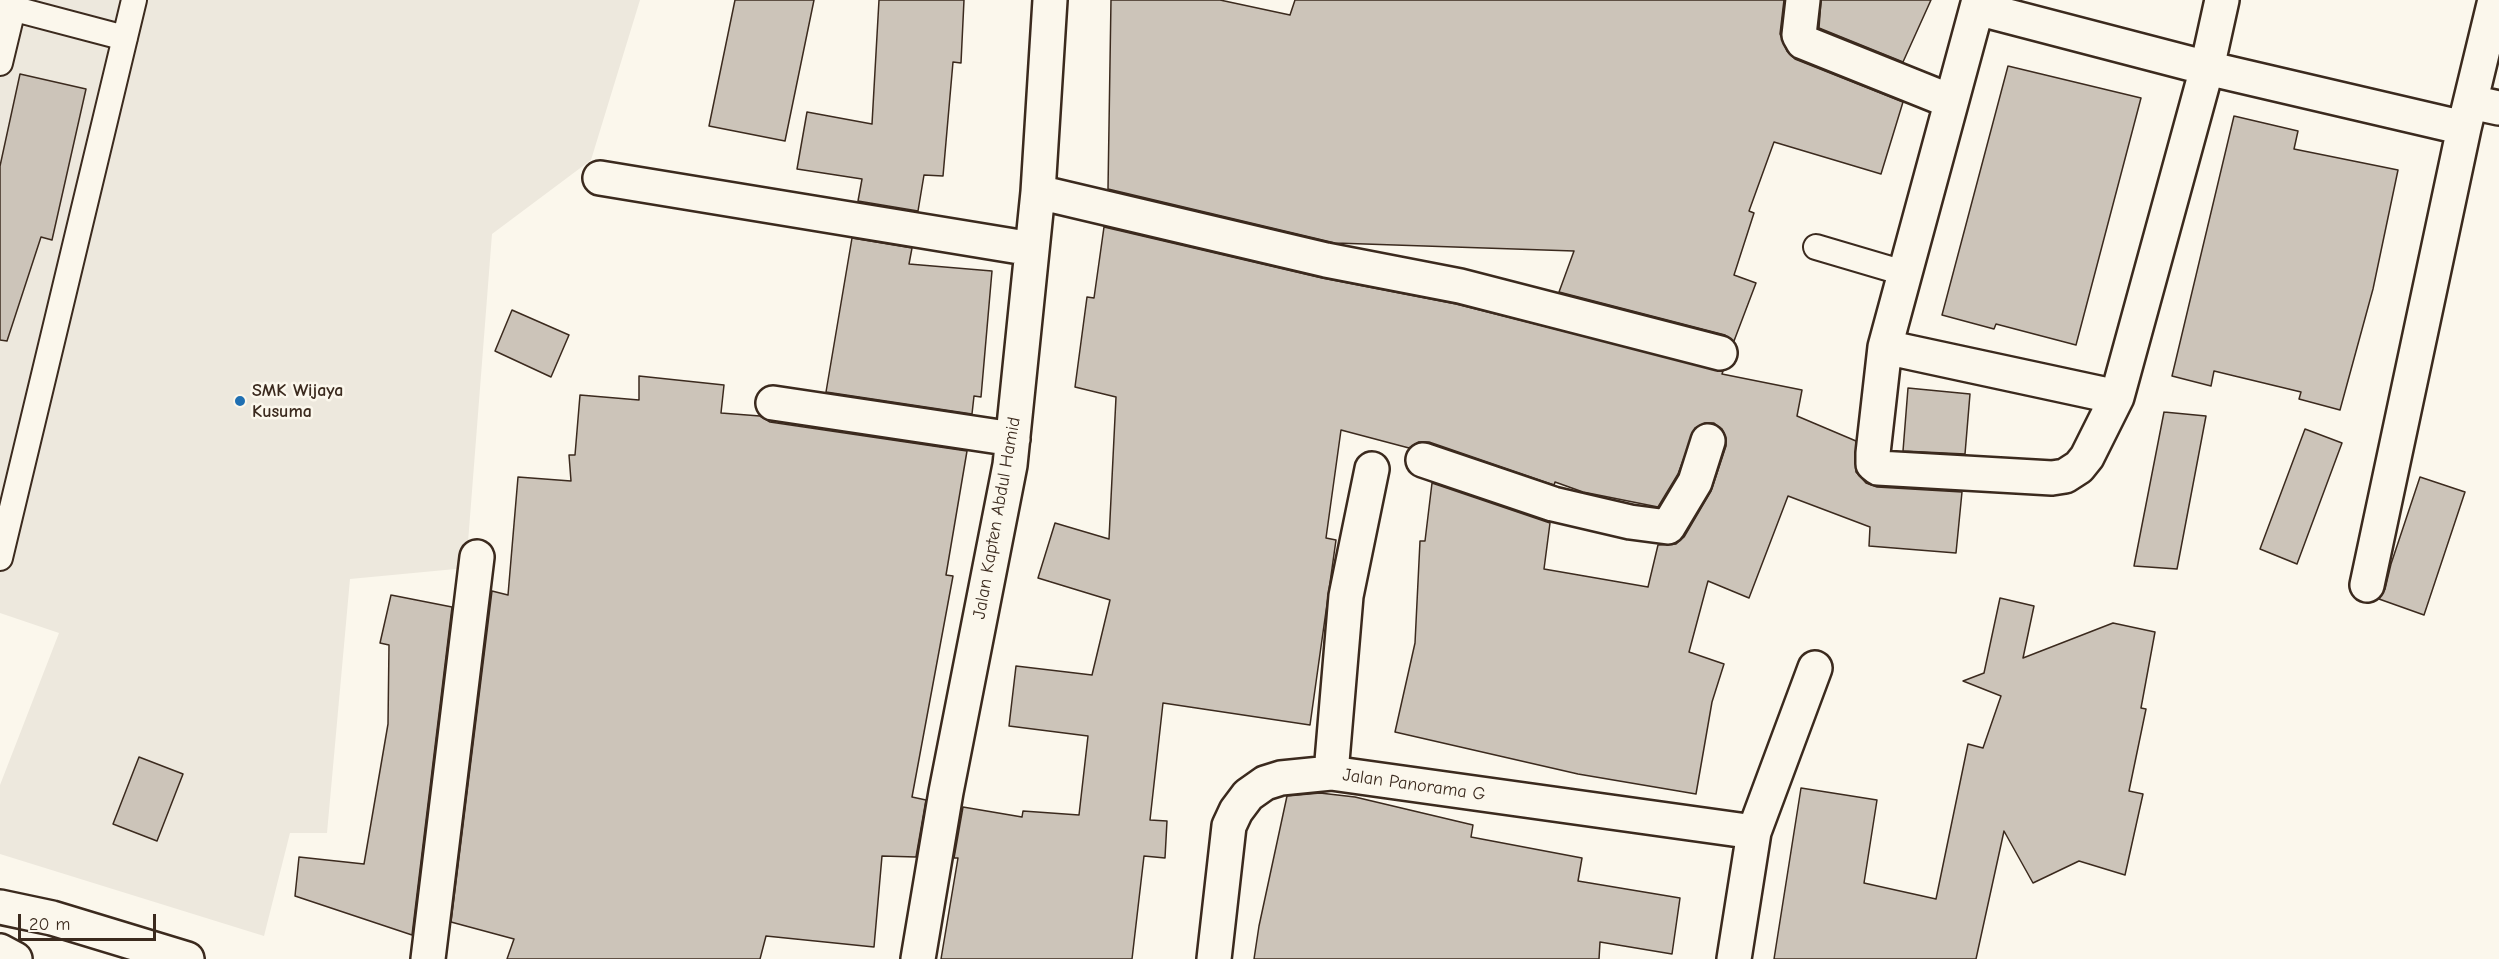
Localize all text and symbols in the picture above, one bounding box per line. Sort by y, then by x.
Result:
place label: SMK Wijaya Kusuma [252,380,343,422]
marker: SMK Wijaya Kusuma [233,394,247,408]
street label: Jalan Kapten Abdul Hamid [969,415,1025,621]
street label: Jalan Panorama G [1341,764,1487,806]
scale bar [21,902,159,940]
text: 20 m [29,914,70,935]

